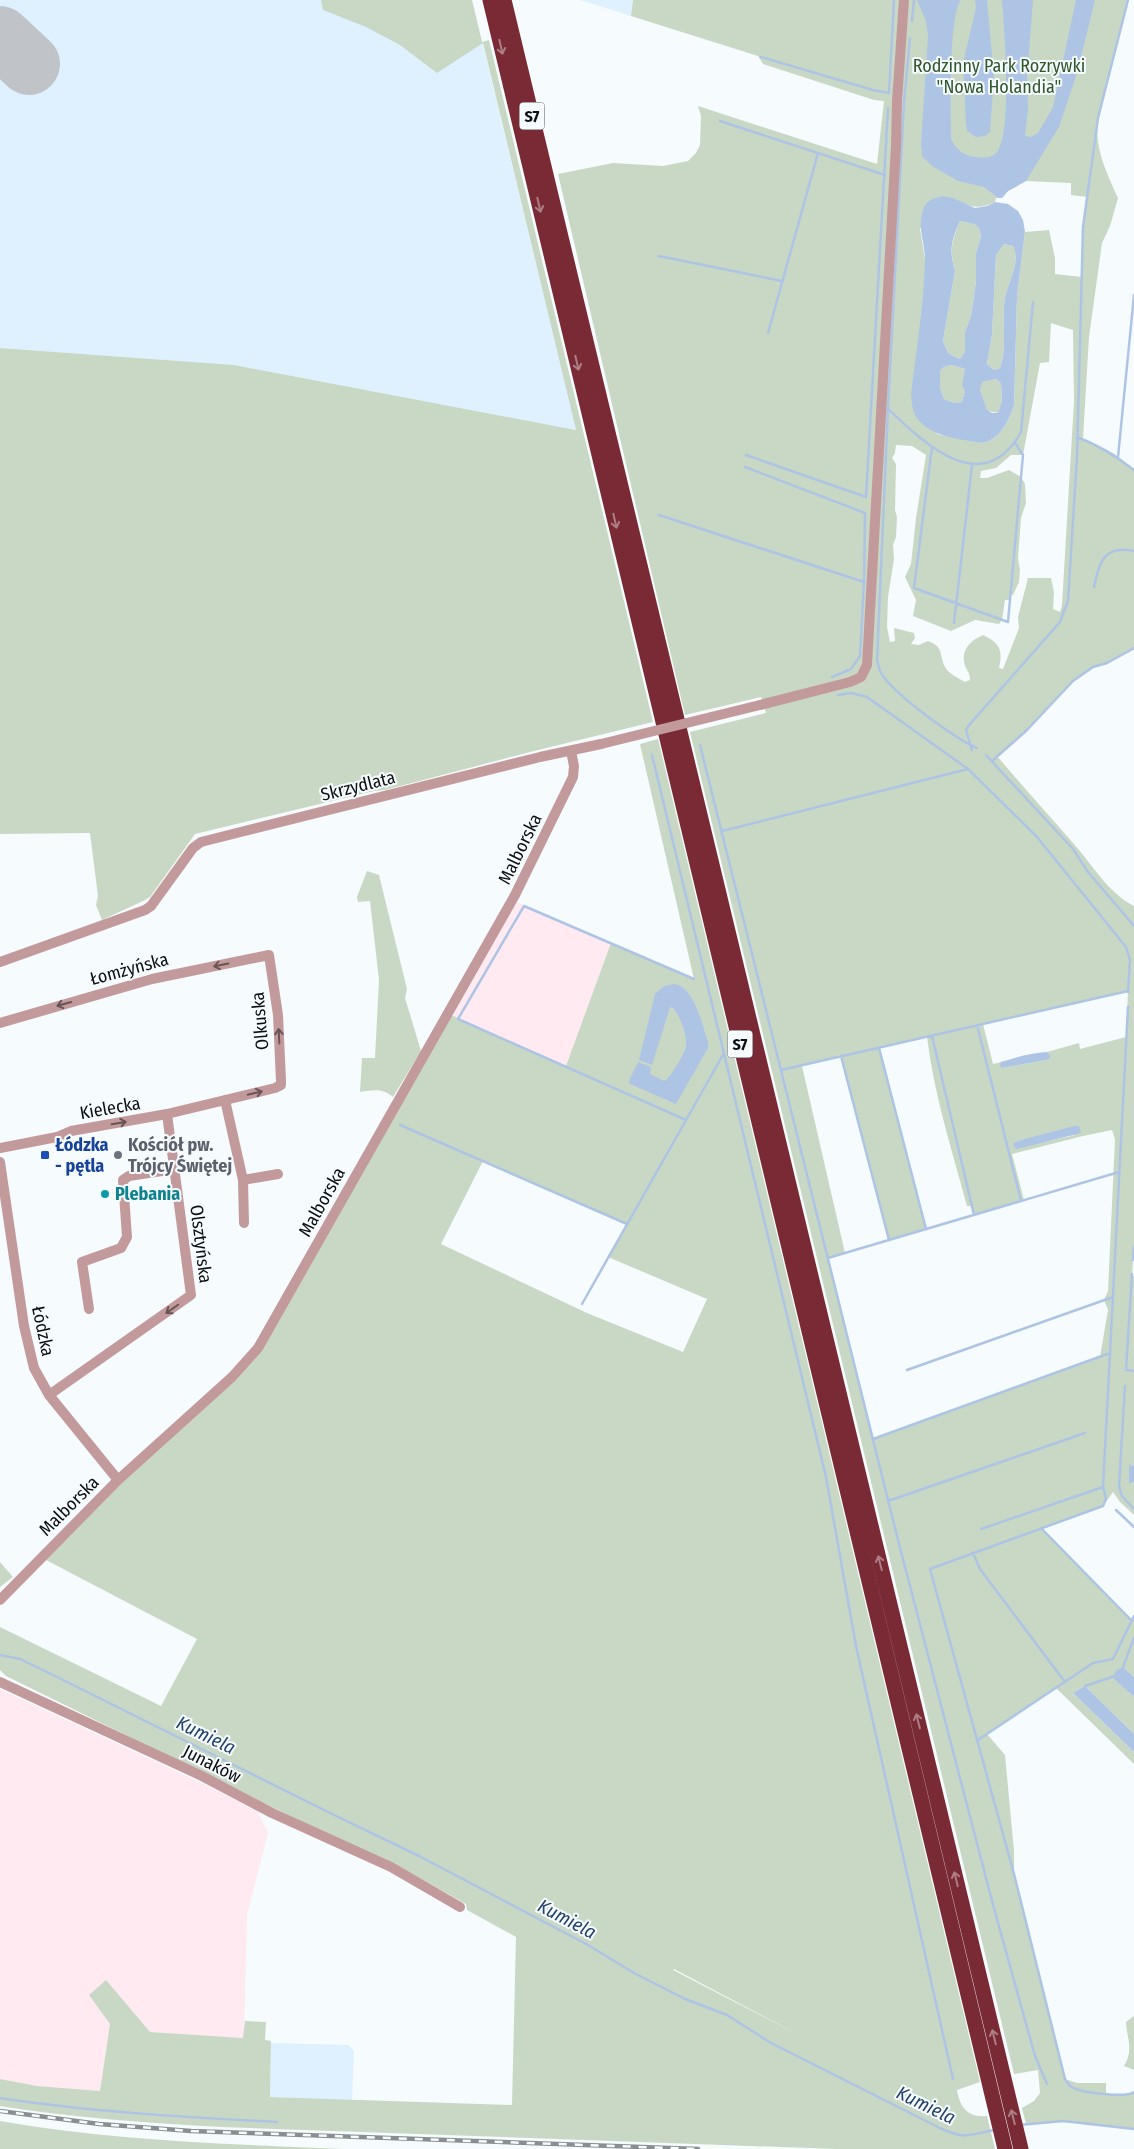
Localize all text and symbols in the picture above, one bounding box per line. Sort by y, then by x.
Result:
one-way arrow [497,39,506,55]
park label: Rodzinny Park Rozrywki "Nowa Holandia" [913,55,1085,98]
road number: S7 [520,102,544,130]
one-way arrow [535,197,544,213]
one-way arrow [573,355,582,371]
one-way arrow [611,513,620,529]
street label: Skrzydlata [318,766,398,806]
street label: Malborska [493,810,547,888]
street label: Łomżyńska [87,948,171,990]
one-way arrow [214,960,230,970]
street label: Olkuska [246,991,274,1051]
one-way arrow [56,999,72,1009]
one-way arrow [274,1028,284,1044]
road number: S7 [728,1030,752,1058]
one-way arrow [247,1087,263,1097]
street label: Kielecka [78,1092,142,1124]
one-way arrow [110,1117,126,1127]
place label: Łódzka - pętla [55,1134,109,1177]
place label: Kościół pw. Trójcy Świętej [128,1134,232,1177]
marker: Łódzka - pętla [39,1149,51,1161]
marker: Kościół pw. Trójcy Świętej [112,1149,124,1161]
street label: Malborska [294,1163,350,1241]
place label: Plebania [115,1183,180,1205]
marker: Plebania [99,1188,111,1200]
street label: Olsztyńska [185,1204,217,1285]
street label: Łódzka [27,1304,59,1358]
one-way arrow [165,1304,179,1314]
street label: Malborska [34,1471,104,1541]
one-way arrow [875,1556,884,1572]
water label: Kumiela [173,1711,239,1759]
one-way arrow [913,1714,922,1730]
street label: Junaków [179,1740,245,1788]
one-way arrow [951,1872,960,1888]
water label: Kumiela [534,1894,600,1944]
one-way arrow [989,2030,998,2046]
water label: Kumiela [893,2081,959,2129]
one-way arrow [1008,2109,1017,2125]

